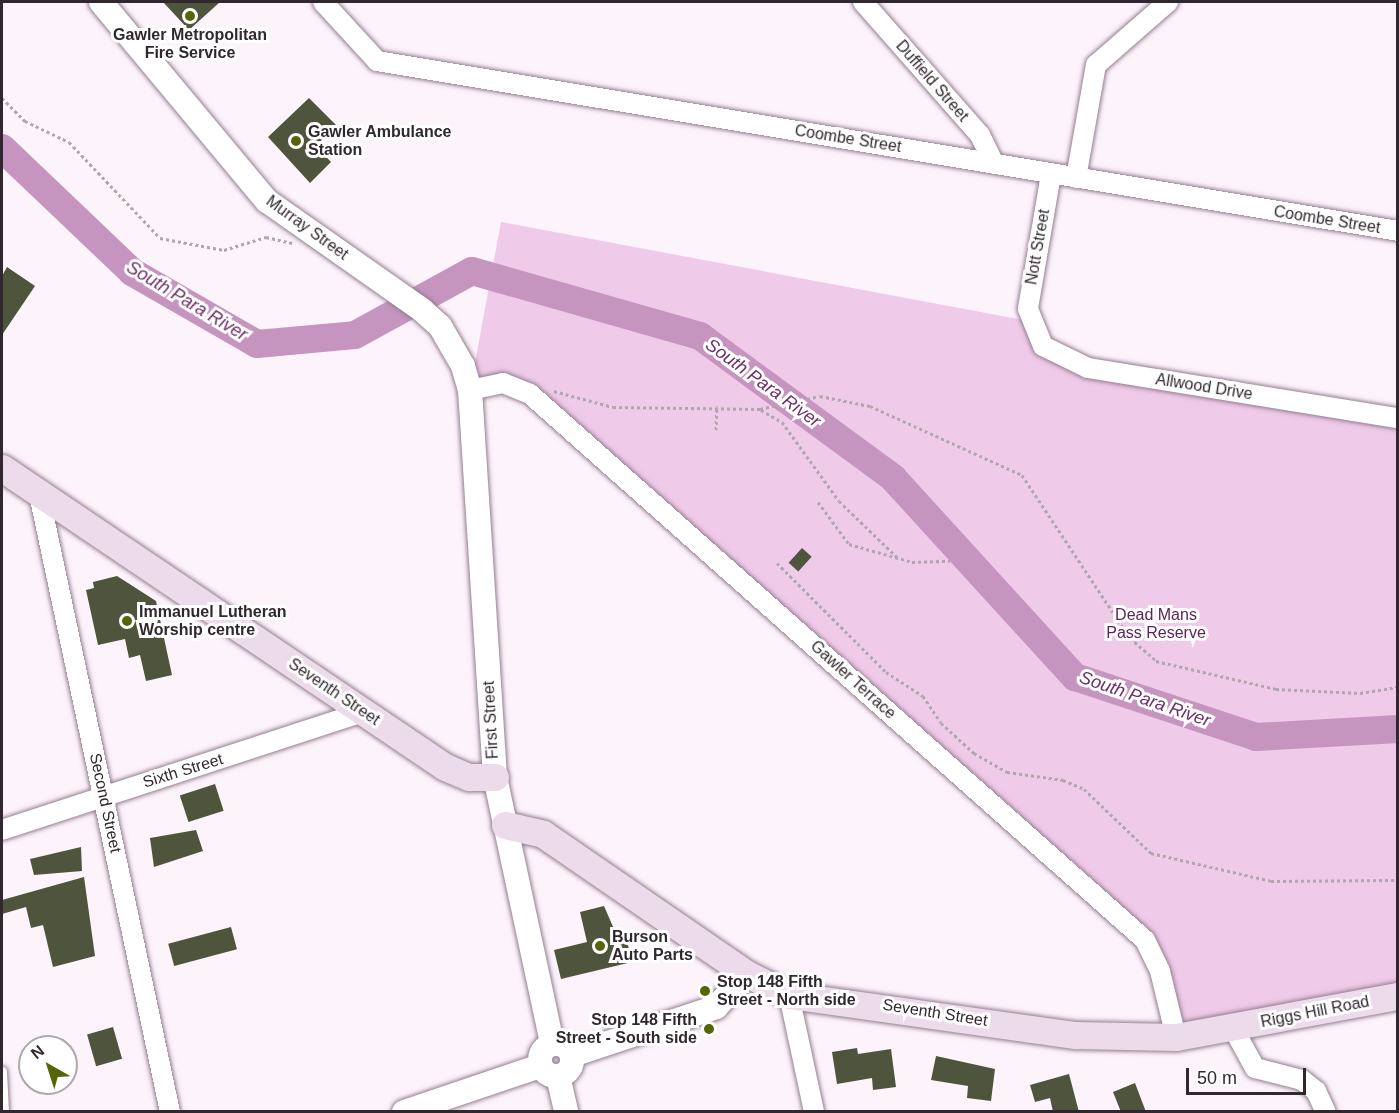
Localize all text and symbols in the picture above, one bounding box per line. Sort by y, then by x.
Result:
marker: Gawler Metropolitan Fire Service [183,9,197,23]
place label: Gawler Metropolitan Fire Service [113,25,267,63]
street label: Duffield Street [892,37,972,125]
street label: Coombe Street [793,121,903,157]
place label: Gawler Ambulance Station [308,122,452,160]
marker: Gawler Ambulance Station [289,134,303,148]
street label: Murray Street [262,192,352,264]
street label: Coombe Street [1272,202,1382,238]
street label: Nott Street [1022,208,1054,286]
water label: South Para River [123,256,251,346]
water label: South Para River [701,334,825,432]
street label: Allwood Drive [1154,370,1254,404]
place label: Immanuel Lutheran Worship centre [139,602,287,640]
park label: Dead Mans Pass Reserve [1106,605,1206,643]
marker: Immanuel Lutheran Worship centre [120,614,134,628]
street label: Gawler Terrace [806,637,900,723]
street label: Seventh Street [285,654,383,730]
water label: South Para River [1077,666,1213,732]
street label: First Street [479,680,503,760]
street label: Sixth Street [141,750,225,792]
street label: Second Street [85,751,125,855]
place label: Burson Auto Parts [612,927,693,965]
marker: Burson Auto Parts [593,939,607,953]
place label: Stop 148 Fifth Street - North side [717,972,856,1010]
marker: Stop 148 Fifth Street - North side [698,984,712,998]
street label: Riggs Hill Road [1259,992,1371,1032]
street label: Seventh Street [881,995,989,1031]
place label: Stop 148 Fifth Street - South side [556,1010,697,1048]
marker: Stop 148 Fifth Street - South side [702,1022,716,1036]
north arrow [18,1035,78,1095]
text: N [28,1042,47,1062]
scale bar [1189,1056,1309,1094]
text: 50 m [1197,1068,1237,1088]

